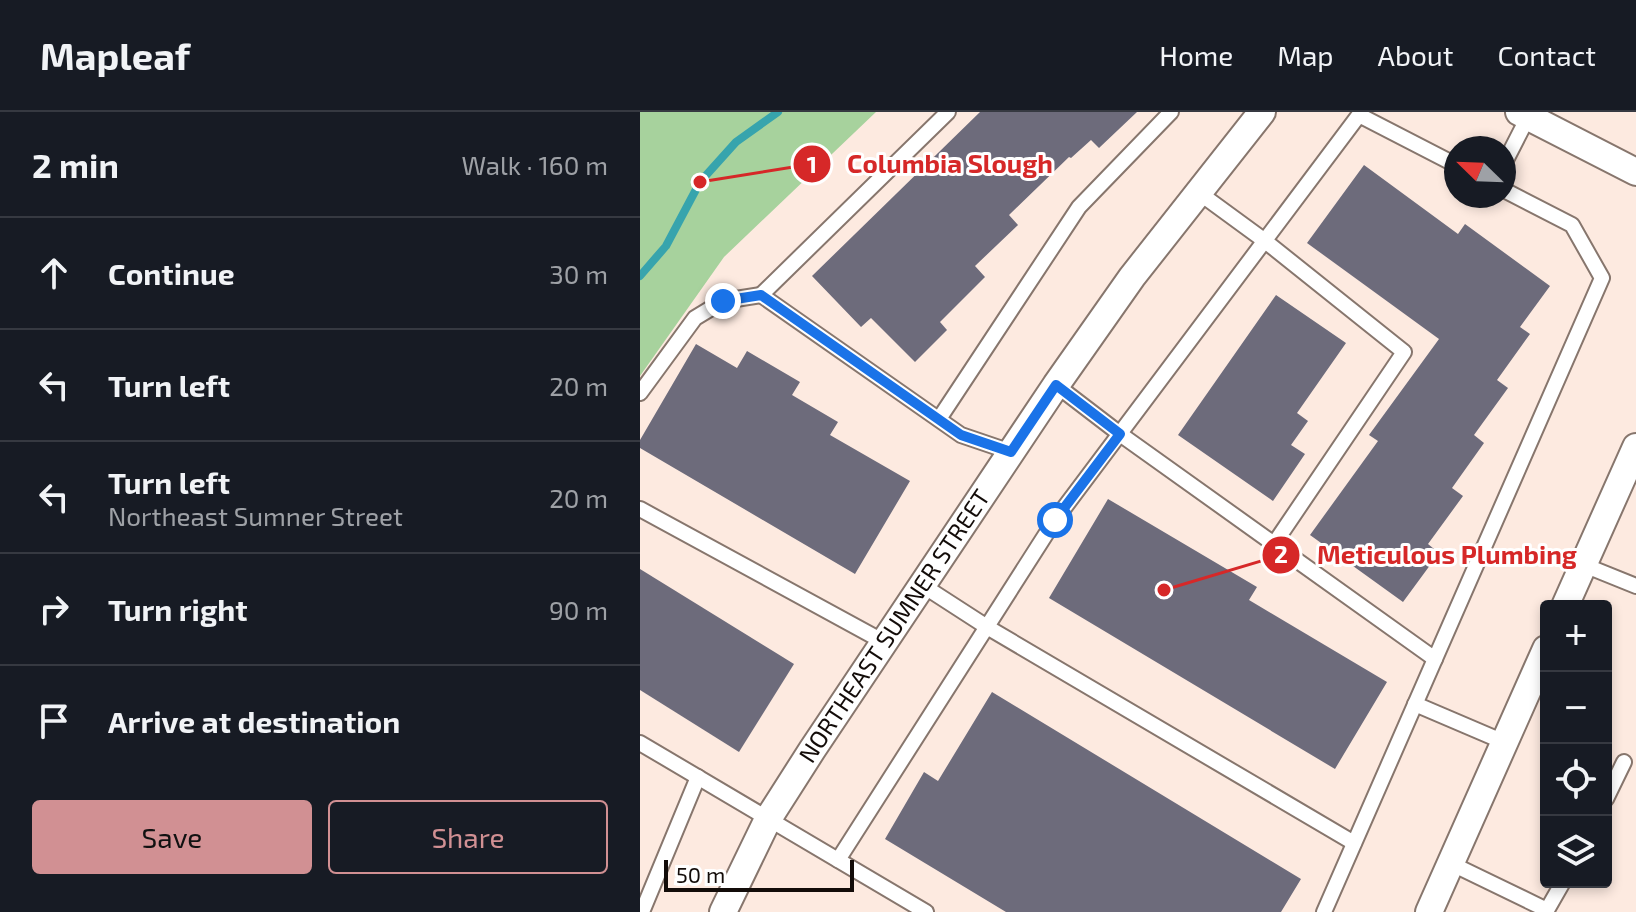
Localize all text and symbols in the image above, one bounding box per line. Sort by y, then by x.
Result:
text: Mapleaf [40,32,190,78]
text: Home [1159,38,1233,72]
text: Map [1277,38,1334,72]
text: About [1378,38,1453,72]
text: Contact [1497,38,1596,72]
north arrow [1444,136,1516,208]
callout: Columbia Slough [792,139,1069,189]
text: 2 min [32,144,119,185]
text: Columbia Slough [847,147,1053,178]
text: Walk · 160 m [461,149,608,180]
text: 1 [807,149,817,178]
icon: ahead [32,251,76,295]
text: Continue [108,255,235,291]
text: 30 m [549,258,608,289]
route end [705,283,741,319]
icon: left [32,363,76,407]
text: Turn left [108,367,230,403]
text: 20 m [549,370,608,401]
text: Turn left [108,464,230,500]
icon: left [32,475,76,519]
text: 20 m [549,482,608,513]
street label: NORTHEAST SUMNER STREET [792,483,995,767]
text: Northeast Sumner Street [108,500,403,531]
route start [1037,502,1073,538]
callout: Meticulous Plumbing [1261,530,1593,580]
text: Meticulous Plumbing [1317,538,1577,569]
text: 2 [1274,539,1288,568]
icon: right [32,587,76,631]
text: Turn right [108,591,248,627]
text: 90 m [549,594,608,625]
map controls [1540,600,1612,888]
button: + [1540,600,1612,672]
button: − [1540,672,1612,744]
icon: arrive [32,699,76,743]
text: Arrive at destination [108,703,400,739]
button: locate [1540,744,1612,816]
button: Save [32,800,312,874]
button: Share [328,800,608,874]
button: layers [1540,816,1612,888]
scale bar [664,856,854,892]
text: 50 m [676,861,725,887]

